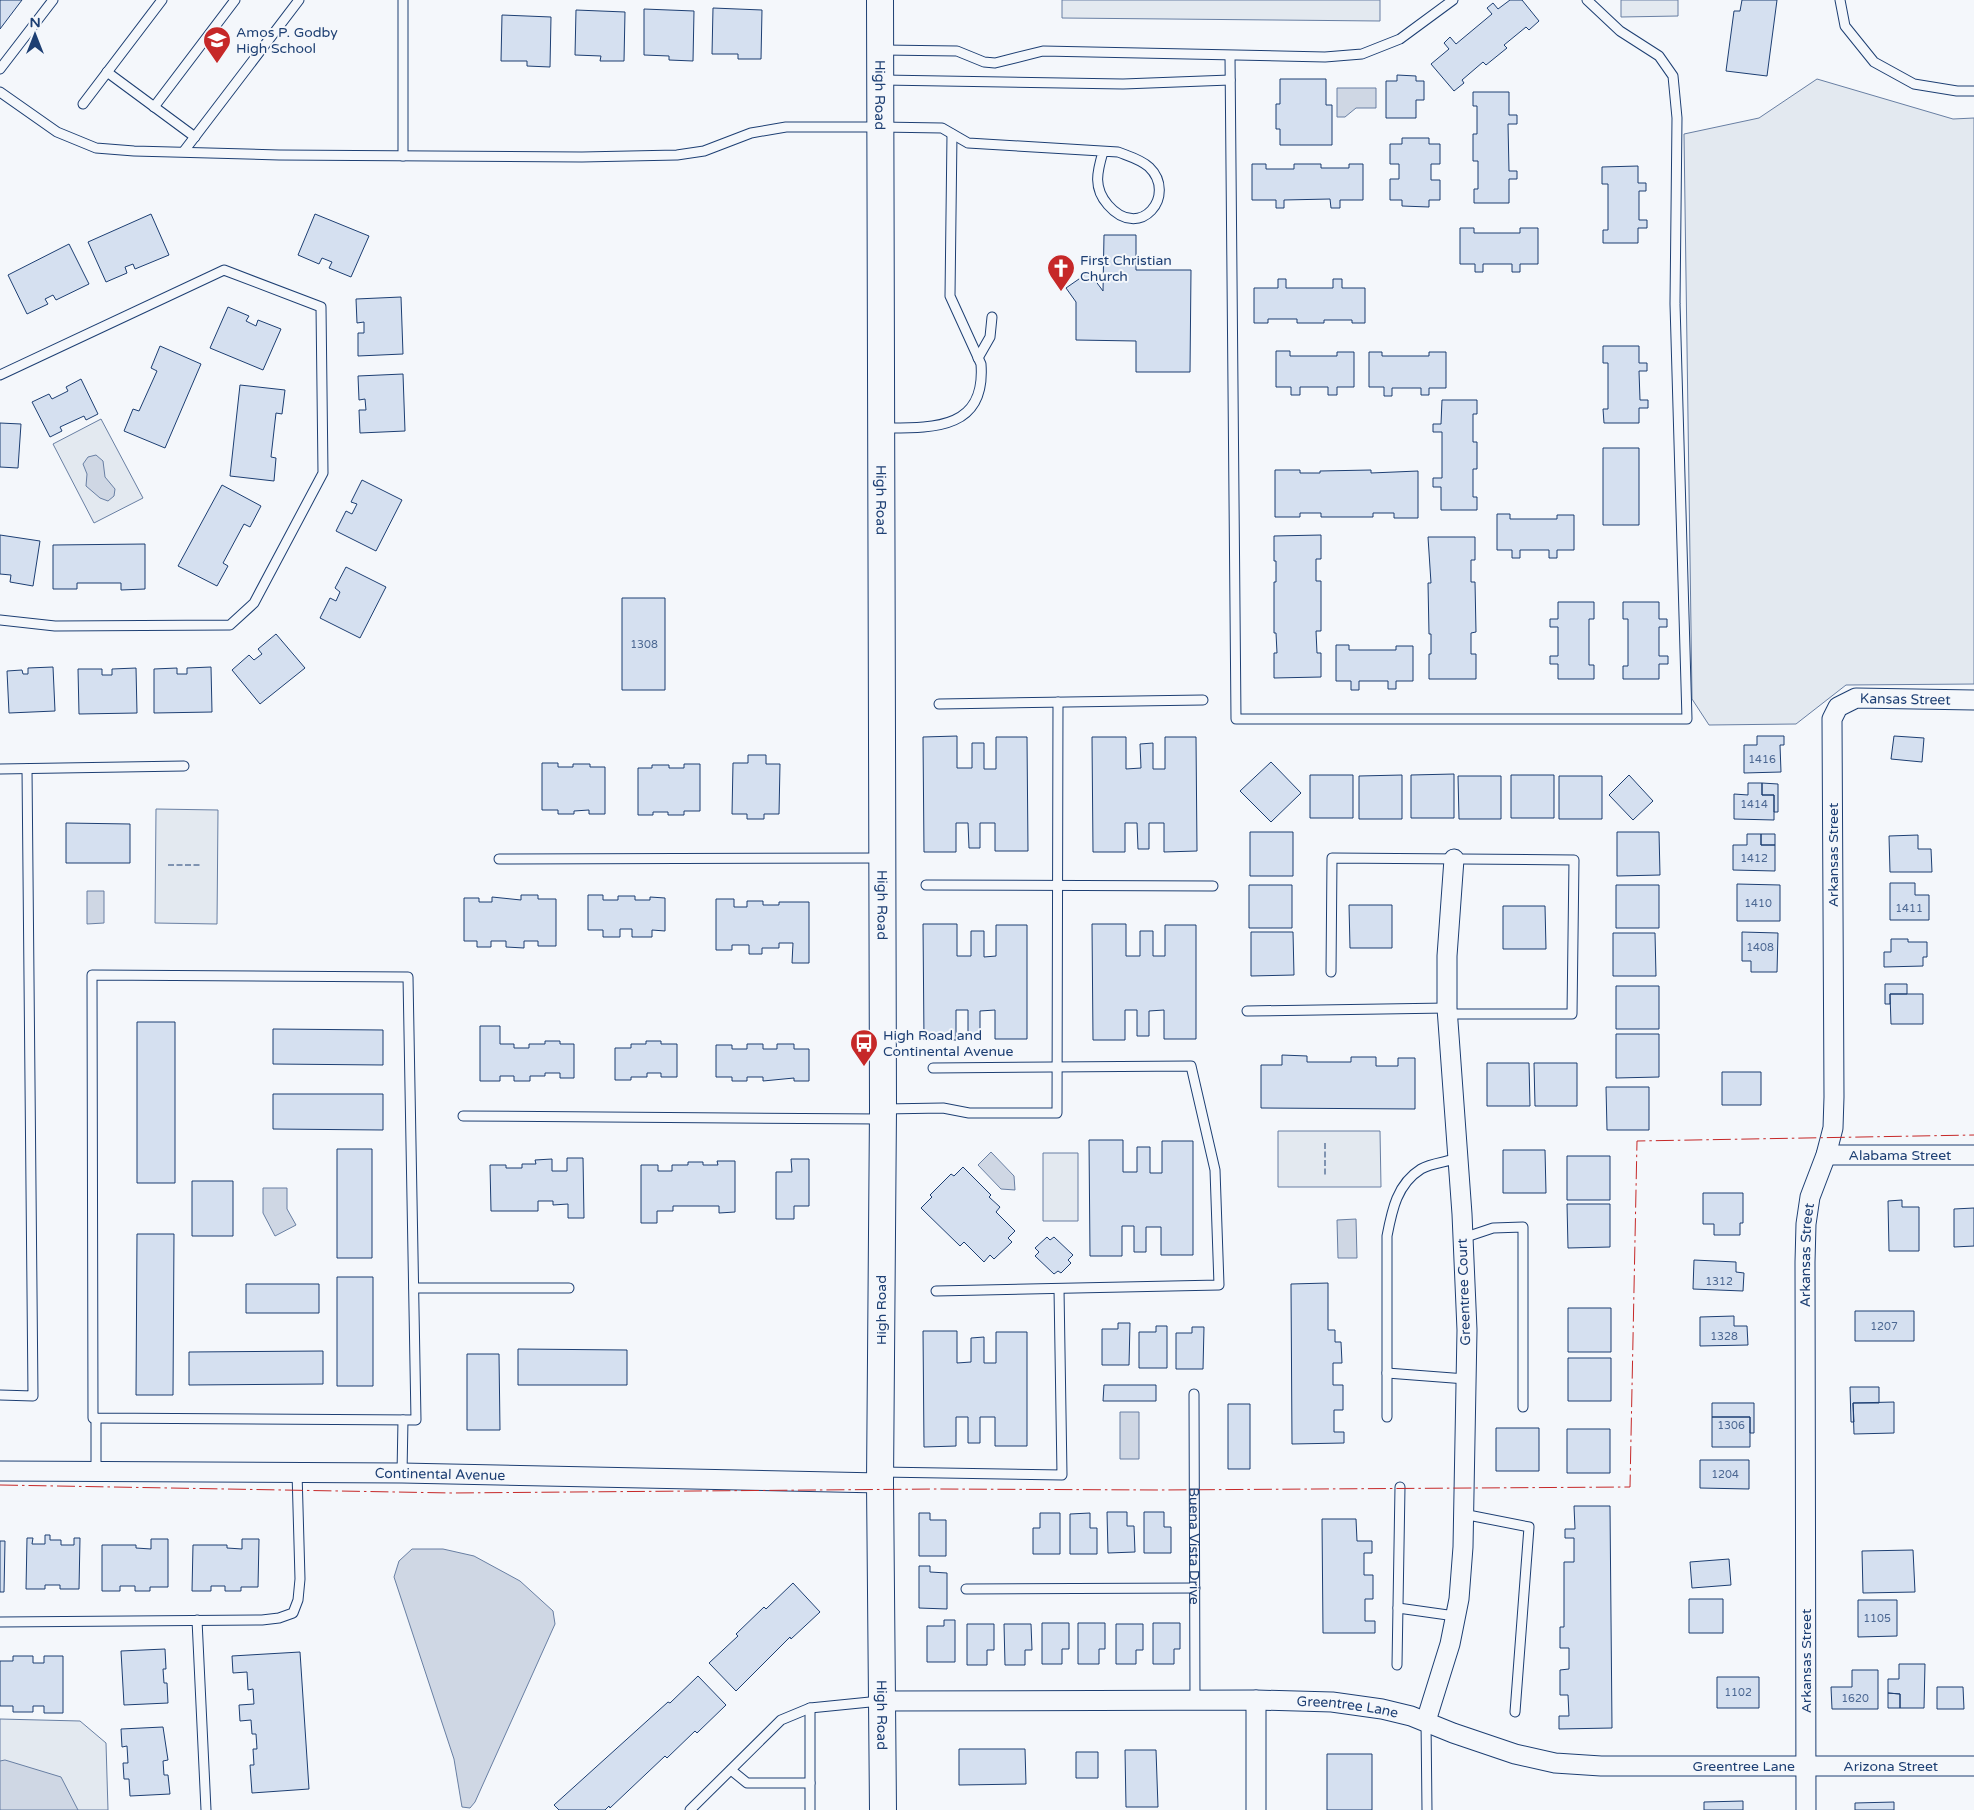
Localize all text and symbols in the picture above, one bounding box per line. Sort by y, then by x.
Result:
north arrow [10,10,60,60]
text: N [29,14,41,31]
place label: Amos P. Godby High School [236,24,338,57]
school or university icon: Amos P. Godby High School [202,25,232,64]
street label: High Road [872,60,889,130]
place label: First Christian Church [1080,252,1172,285]
church icon: First Christian Church [1046,253,1076,292]
street label: High Road [873,465,890,535]
house number: 1308 [630,638,658,651]
street label: Kansas Street [1860,690,1951,708]
house number: 1416 [1748,753,1776,766]
house number: 1414 [1740,798,1768,811]
street label: Arkansas Street [1825,802,1842,907]
house number: 1412 [1740,852,1768,865]
street label: High Road [874,870,891,940]
house number: 1410 [1744,897,1772,910]
house number: 1411 [1895,902,1923,915]
house number: 1408 [1746,941,1774,954]
place label: High Road and Continental Avenue [883,1027,1014,1060]
bus stop icon: High Road and Continental Avenue [849,1028,879,1067]
street label: Alabama Street [1849,1147,1952,1164]
street label: Arkansas Street [1796,1201,1818,1307]
street label: Greentree Court [1454,1237,1474,1346]
street label: High Road [873,1275,890,1345]
house number: 1312 [1705,1275,1733,1288]
house number: 1207 [1870,1320,1898,1333]
house number: 1328 [1710,1330,1738,1343]
house number: 1306 [1717,1419,1745,1432]
street label: Continental Avenue [375,1464,506,1484]
house number: 1204 [1711,1468,1739,1481]
street label: Buena Vista Drive [1186,1487,1203,1605]
street label: Arkansas Street [1798,1608,1815,1713]
house number: 1105 [1863,1612,1891,1625]
street label: High Road [873,1680,891,1750]
house number: 1102 [1724,1686,1752,1699]
house number: 1620 [1841,1692,1869,1705]
street label: Greentree Lane [1297,1693,1400,1721]
street label: Greentree Lane [1693,1758,1795,1775]
street label: Arizona Street [1843,1758,1939,1775]

